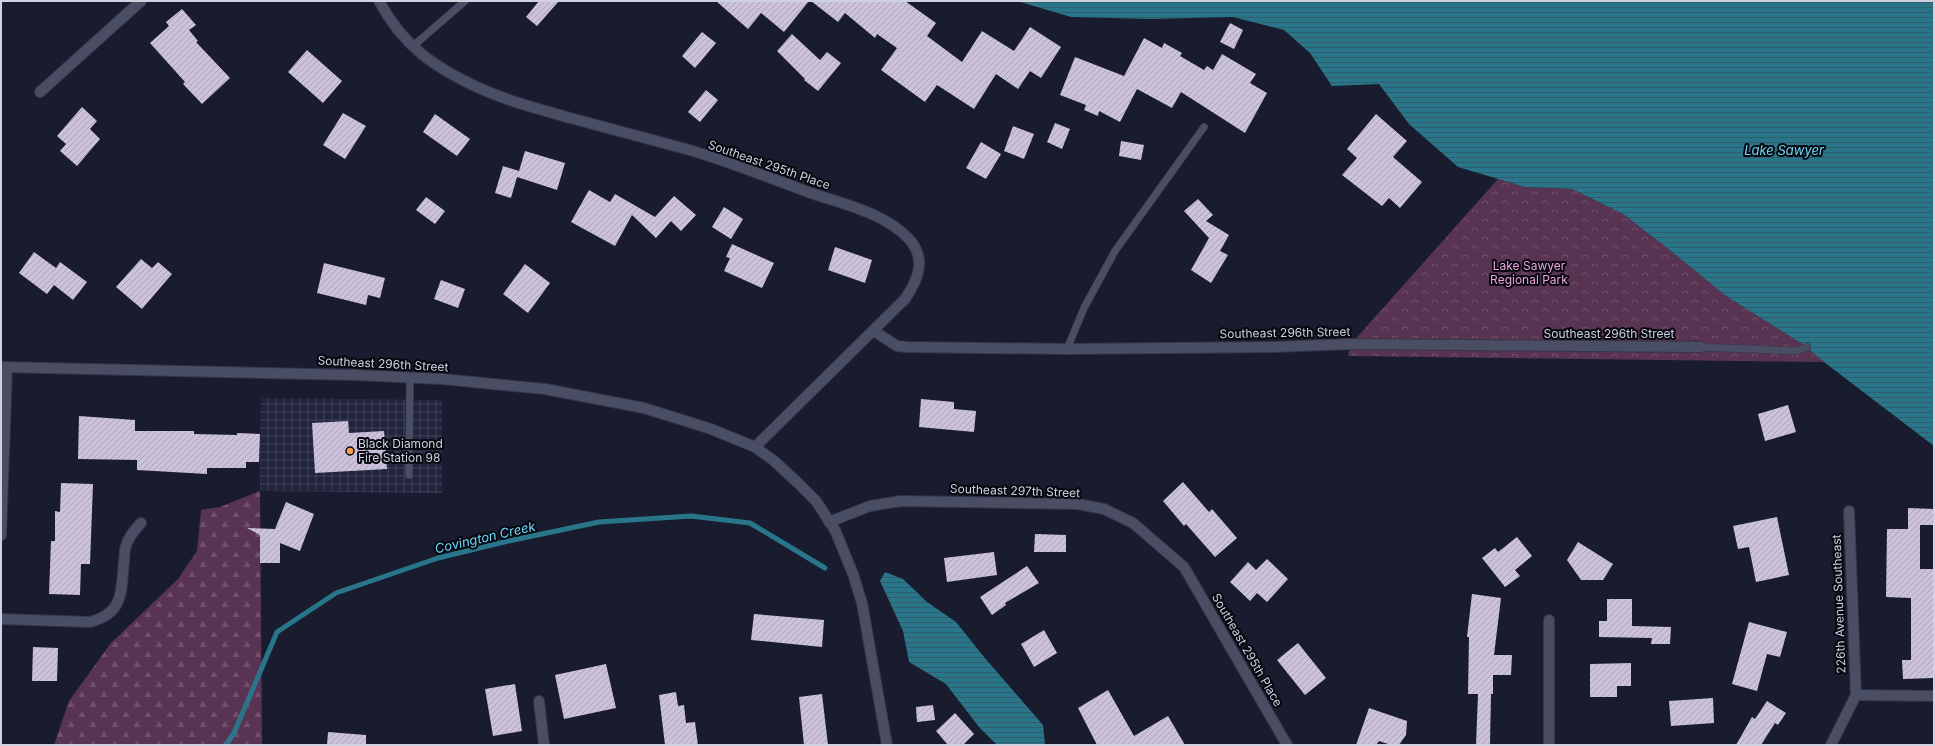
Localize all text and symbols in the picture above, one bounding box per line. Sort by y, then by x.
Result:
street label: Southeast 295th Place [706,137,832,192]
water label: Lake Sawyer [1744,142,1825,158]
park label: Lake Sawyer Regional Park [1490,258,1568,287]
street label: Southeast 296th Street [1219,324,1351,341]
street label: Southeast 296th Street [1544,326,1675,341]
street label: Southeast 296th Street [317,353,449,374]
place label: Black Diamond Fire Station 98 [358,436,443,465]
marker: Black Diamond Fire Station 98 [345,446,355,456]
street label: Southeast 297th Street [950,481,1080,500]
water label: Covington Creek [433,517,538,556]
street label: 226th Avenue Southeast [1829,534,1848,674]
street label: Southeast 295th Place [1209,591,1286,709]

